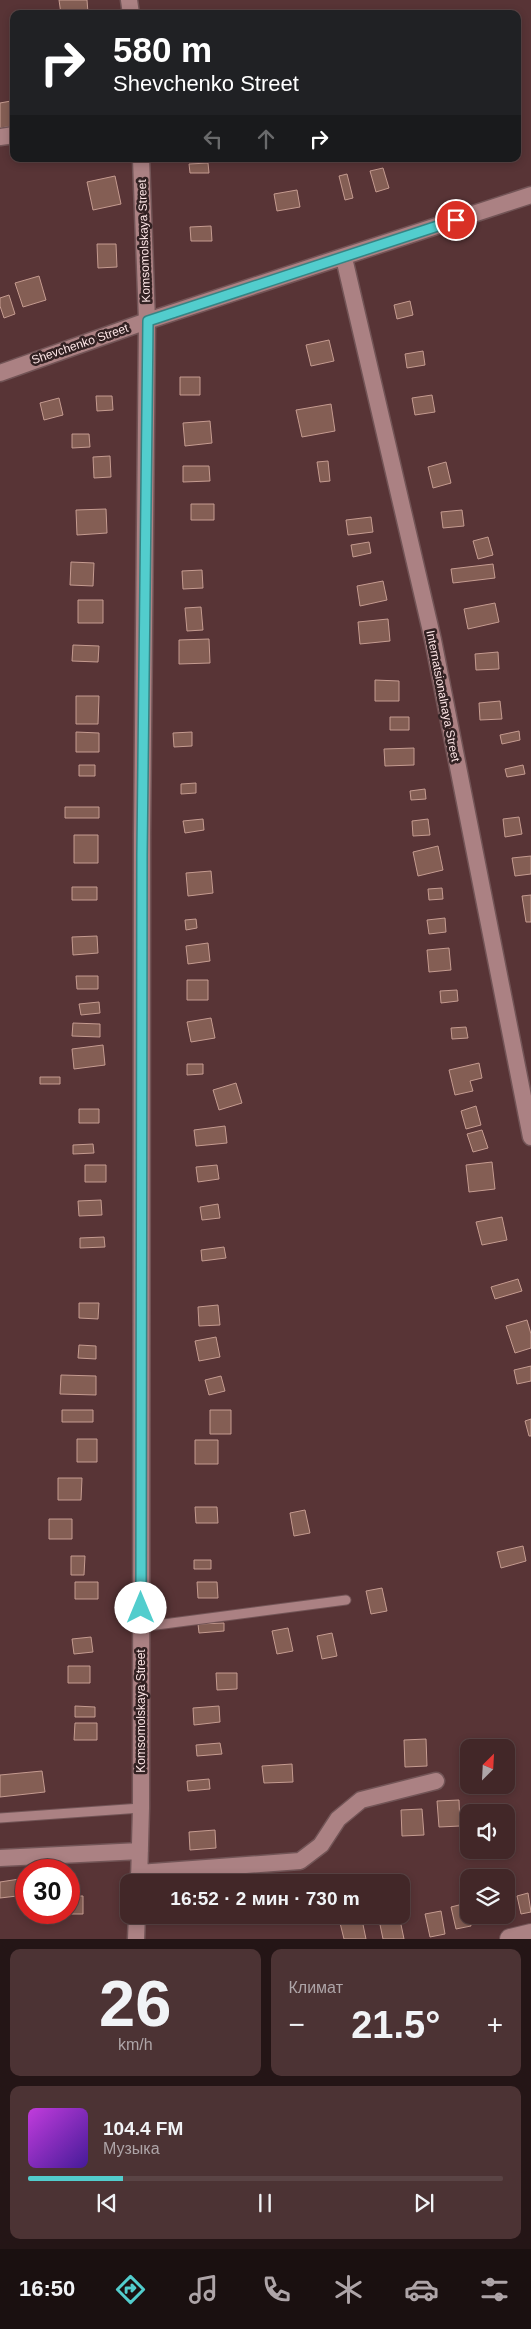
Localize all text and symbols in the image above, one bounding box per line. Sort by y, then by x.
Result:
icon: right [30,30,95,95]
text: 580 m [113,30,212,69]
text: Shevchenko Street [113,71,299,96]
icon: left [199,125,227,153]
icon: ahead [252,125,280,153]
icon: right [305,125,333,153]
street label: Komsomolskaya Street [135,178,153,303]
pin [435,199,477,241]
icon: arrive [442,206,470,234]
street label: Shevchenko Street [30,321,131,367]
street label: Internatsionalnaya Street [423,629,463,763]
position arrow [114,1581,166,1633]
street label: Komsomolskaya Street [134,1649,148,1773]
north arrow [460,1739,515,1794]
map controls [460,1739,515,1924]
button: sound [460,1804,515,1859]
speed limit sign: 30 [15,1859,80,1924]
button: layers [460,1869,515,1924]
text: 16:52 · 2 мин · 730 m [170,1888,360,1909]
text: 26 [99,1967,171,2040]
text: Климат [289,1979,343,1996]
text: 21.5° [351,2004,440,2046]
text: − [289,2009,305,2040]
text: + [487,2009,503,2040]
text: km/h [118,2036,153,2053]
text: 104.4 FM [103,2118,183,2139]
text: Музыка [103,2140,160,2157]
icon: previous [93,2189,121,2217]
icon: pause [251,2189,279,2217]
icon: next [410,2189,438,2217]
icon: directions [113,2272,148,2307]
icon: music [186,2272,221,2307]
icon: phone [259,2272,294,2307]
icon: climate [331,2272,366,2307]
icon: car [404,2272,439,2307]
icon: filters [477,2272,512,2307]
text: 16:50 [19,2276,75,2301]

